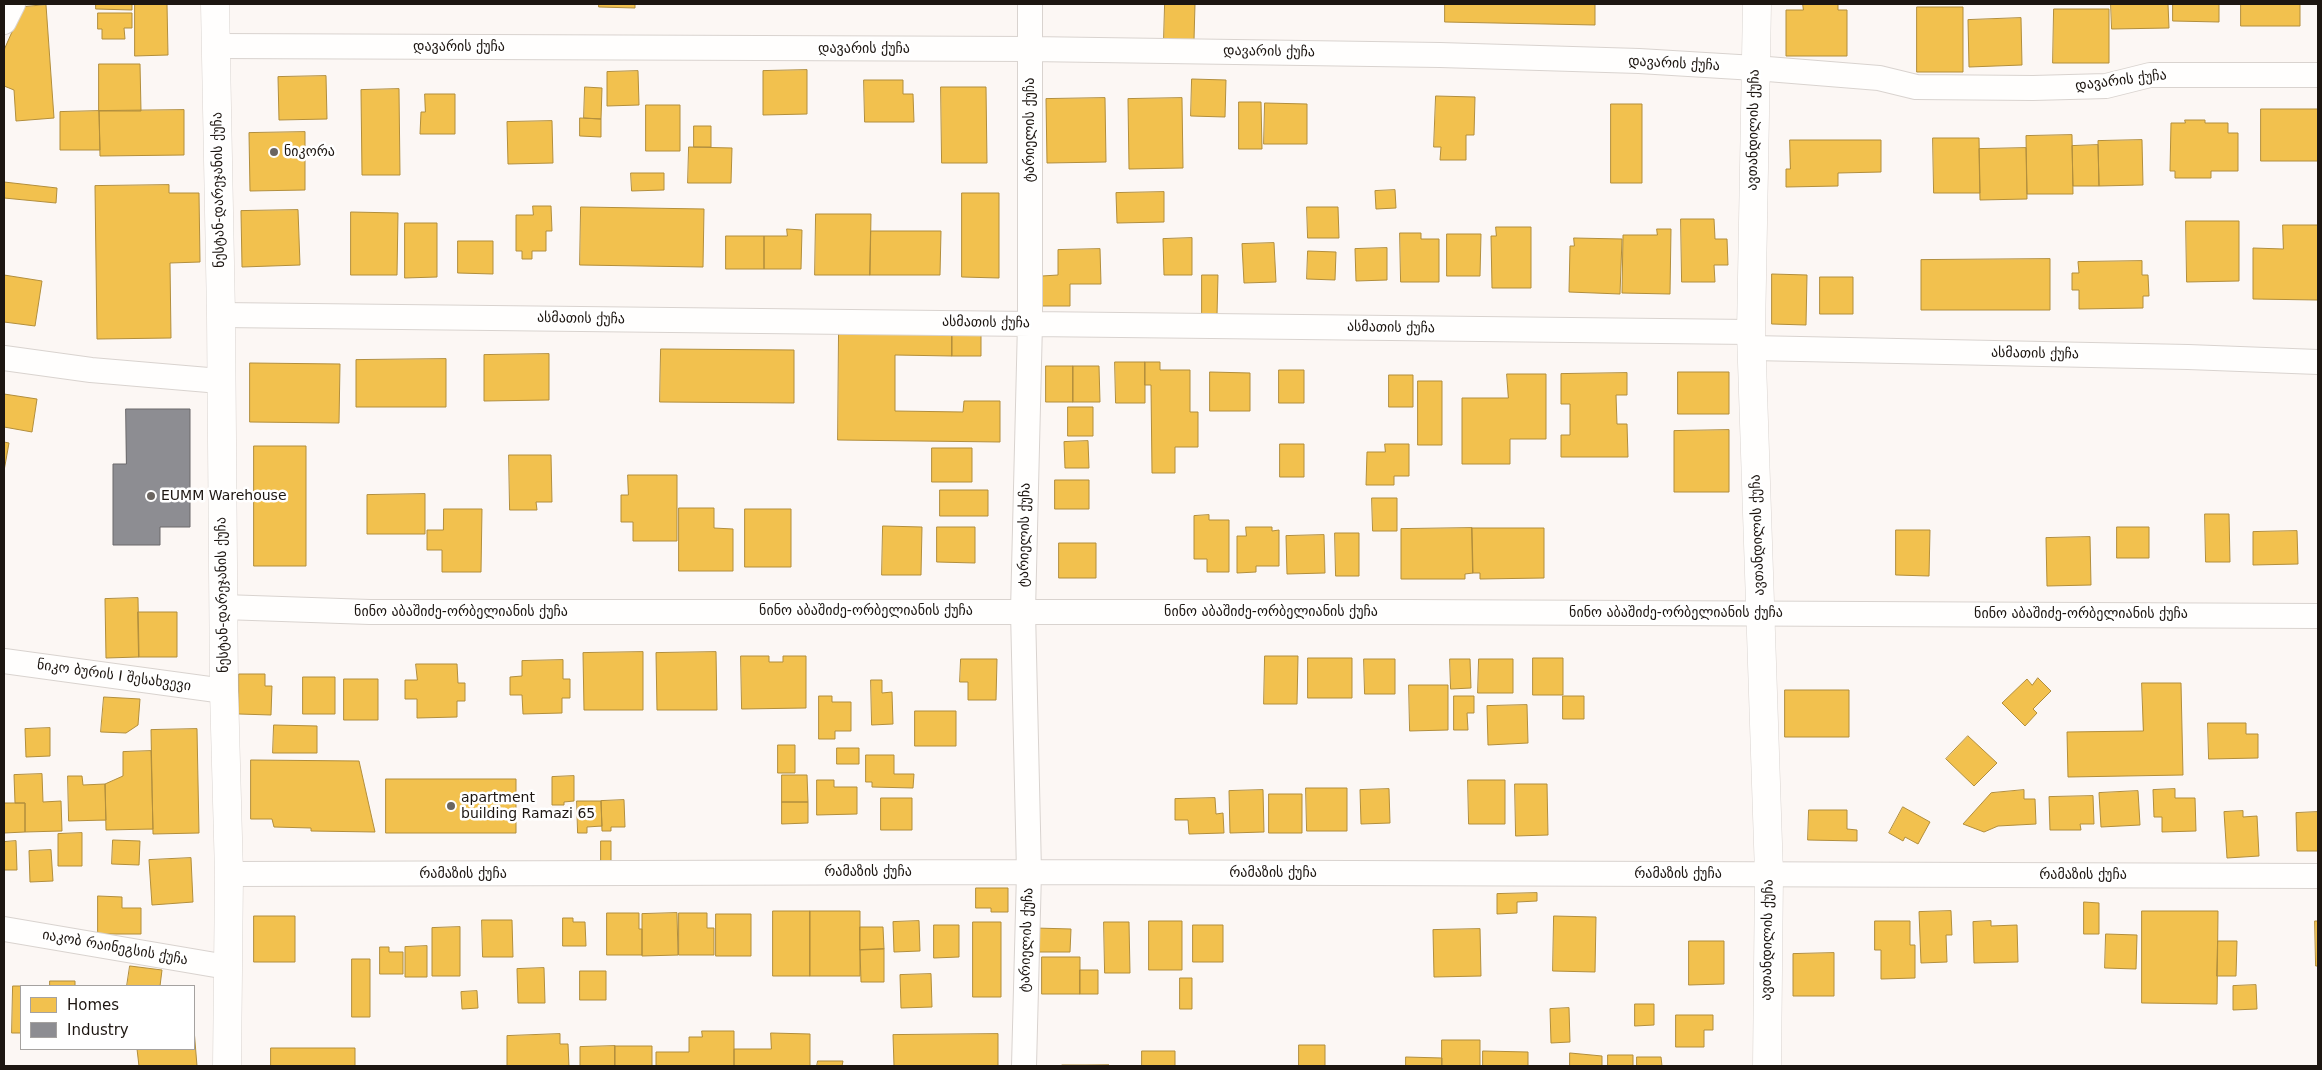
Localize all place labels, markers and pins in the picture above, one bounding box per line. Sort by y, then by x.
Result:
place label: ნიკორა [284,144,335,160]
marker: ნიკორა [268,146,280,158]
place label: EUMM Warehouse [161,488,287,504]
marker: EUMM Warehouse [145,490,157,502]
place label: apartment building Ramazi 65 [461,790,595,822]
marker: apartment building Ramazi 65 [445,800,457,812]

